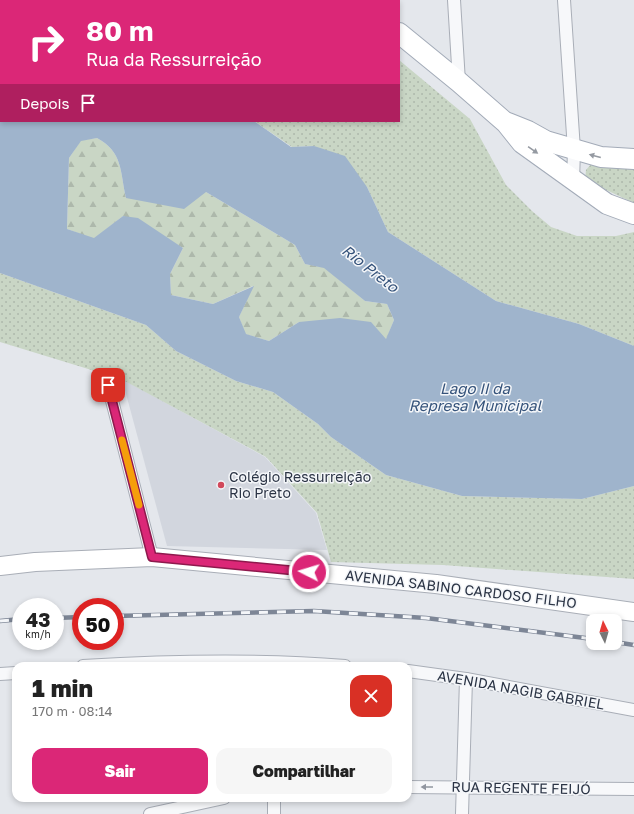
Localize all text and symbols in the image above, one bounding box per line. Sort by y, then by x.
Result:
text: 80 m [86,14,154,47]
icon: right [20,16,72,68]
text: Rua da Ressurreição [86,48,262,70]
icon: arrive [77,92,99,114]
text: Depois [20,94,69,112]
one-way arrow [527,146,538,154]
one-way arrow [589,153,601,159]
water label: Rio Preto [339,241,403,296]
pin [91,368,125,402]
icon: arrive [97,374,119,396]
water label: Lago II da Represa Municipal [409,379,542,414]
place label: Colégio Ressurreição Rio Preto [229,468,371,501]
marker: Colégio Ressurreição Rio Preto [216,480,226,490]
position arrow [288,551,330,593]
street label: AVENIDA SABINO CARDOSO FILHO [345,566,578,611]
speed limit sign: 50 [72,598,124,650]
text: 43 [26,607,50,631]
north arrow [586,614,622,650]
map controls [586,614,622,650]
text: km/h [25,628,51,640]
street label: AVENIDA NAGIB GABRIEL [436,666,606,713]
text: 1 min [32,673,93,702]
button: close [350,675,392,717]
text: 170 m · 08:14 [32,703,113,719]
button: Sair [32,748,208,794]
button: Compartilhar [216,748,392,794]
street label: RUA REGENTE FEIJÓ [451,778,591,797]
one-way arrow [420,784,433,790]

